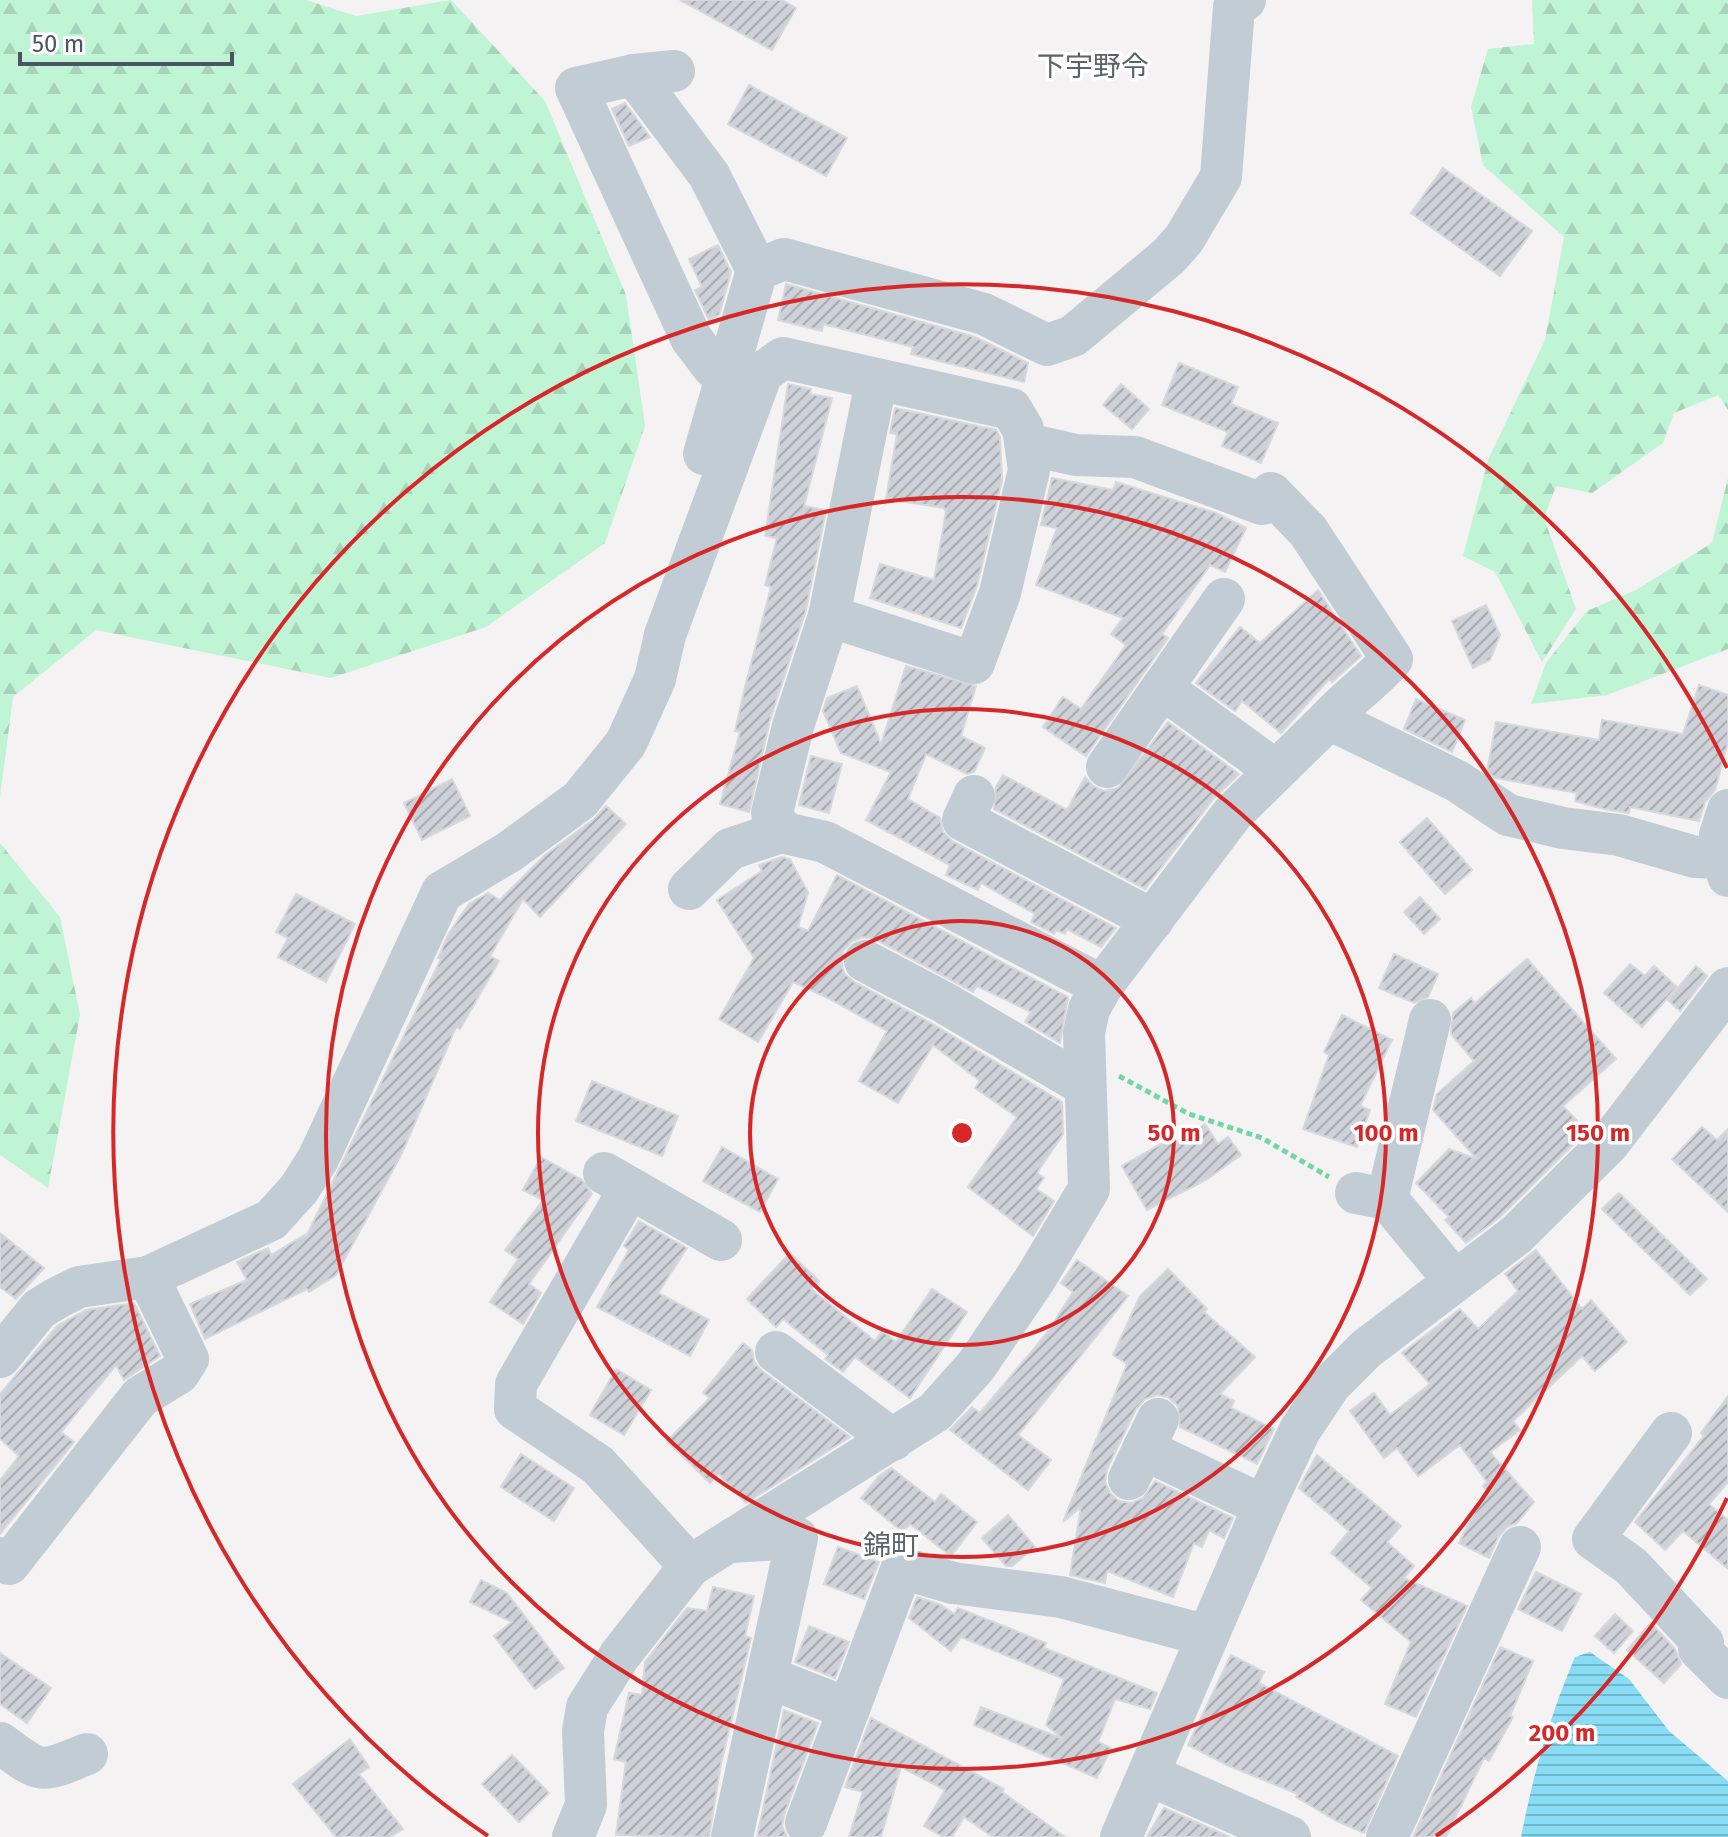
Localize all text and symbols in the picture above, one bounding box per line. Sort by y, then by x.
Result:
scale bar [20,16,232,66]
text: 50 m [32,30,84,58]
district label: 下宇野令 [1037,50,1149,83]
centre of rings [948,1119,976,1147]
text: 50 m [1148,1119,1200,1147]
text: 100 m [1353,1119,1419,1147]
text: 150 m [1566,1119,1630,1147]
district label: 錦町 [863,1529,919,1562]
text: 200 m [1529,1719,1595,1747]

